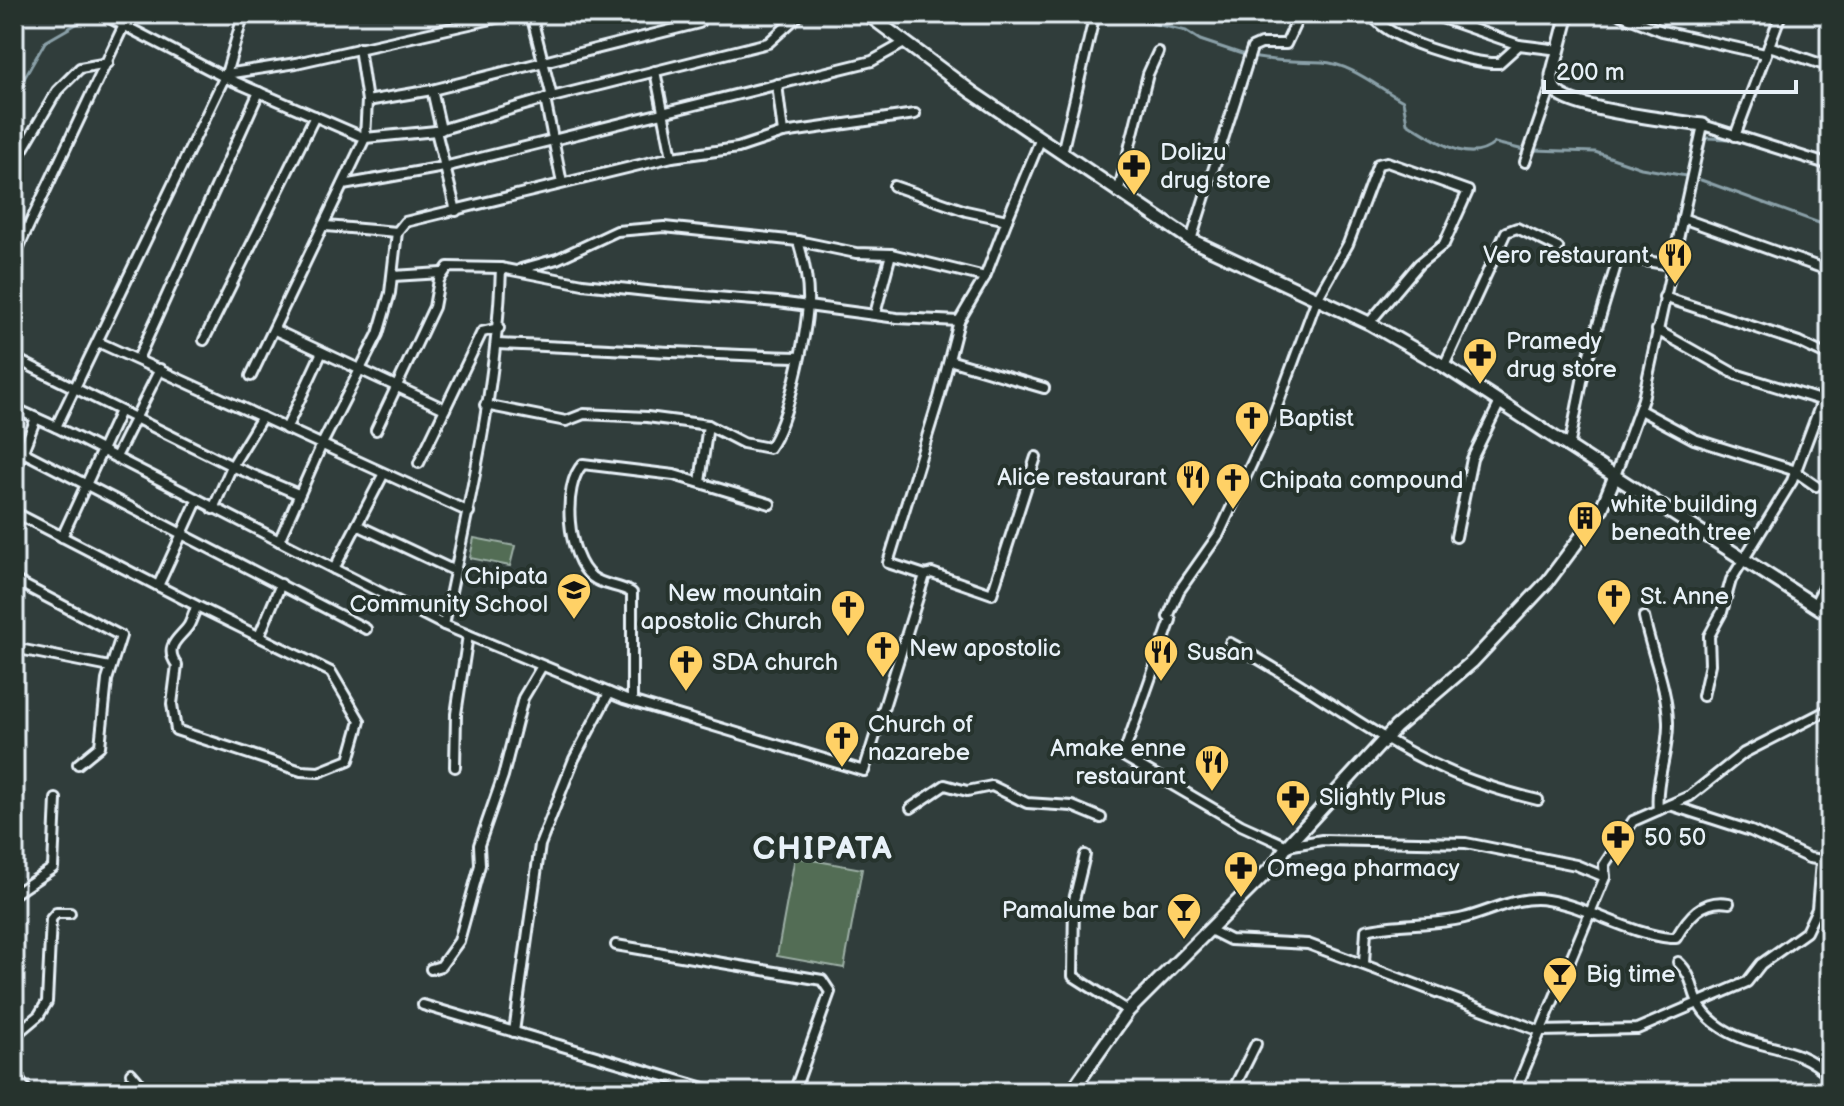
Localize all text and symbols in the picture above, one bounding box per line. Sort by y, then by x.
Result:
scale bar [1544,44,1796,94]
text: 200 m [1556,58,1625,87]
place label: Dolizu drug store [1160,138,1271,195]
pharmacy icon: Dolizu drug store [1115,147,1153,197]
restaurant icon: Vero restaurant [1656,236,1694,286]
place label: Vero restaurant [1483,241,1650,270]
place label: Pramedy drug store [1506,327,1617,384]
pharmacy icon: Pramedy drug store [1461,336,1499,386]
church icon: Baptist [1233,399,1271,449]
place label: Baptist [1278,404,1355,433]
restaurant icon: Alice restaurant [1174,458,1212,508]
church icon: Chipata compound [1214,461,1252,511]
place label: Alice restaurant [997,463,1168,492]
place label: Chipata compound [1259,466,1463,495]
place label: white building beneath tree [1611,490,1758,547]
building icon: white building beneath tree [1566,499,1604,549]
place label: Chipata Community School [349,562,548,619]
school or university icon: Chipata Community School [555,571,593,621]
church icon: St. Anne [1595,577,1633,627]
place label: New mountain apostolic Church [641,579,822,636]
place label: St. Anne [1640,582,1729,611]
church icon: New mountain apostolic Church [829,588,867,638]
church icon: New apostolic [864,629,902,679]
restaurant icon: Susan [1142,633,1180,683]
place label: New apostolic [909,634,1061,663]
place label: Susan [1187,638,1254,667]
church icon: SDA church [667,643,705,693]
place label: SDA church [712,648,838,677]
place label: Church of nazarebe [868,710,974,767]
church icon: Church of nazarebe [823,719,861,769]
place label: Amake enne restaurant [1050,734,1187,791]
restaurant icon: Amake enne restaurant [1193,743,1231,793]
pharmacy icon: Slightly Plus [1274,778,1312,828]
place label: Slightly Plus [1319,783,1446,812]
pharmacy icon: 50 50 [1599,818,1637,868]
place label: 50 50 [1644,823,1706,852]
district label: CHIPATA [752,830,894,869]
pharmacy icon: Omega pharmacy [1222,849,1260,899]
place label: Omega pharmacy [1267,854,1460,883]
bar icon: Pamalume bar [1165,891,1203,941]
place label: Pamalume bar [1002,896,1158,925]
bar icon: Big time [1541,955,1579,1005]
place label: Big time [1586,960,1675,989]

